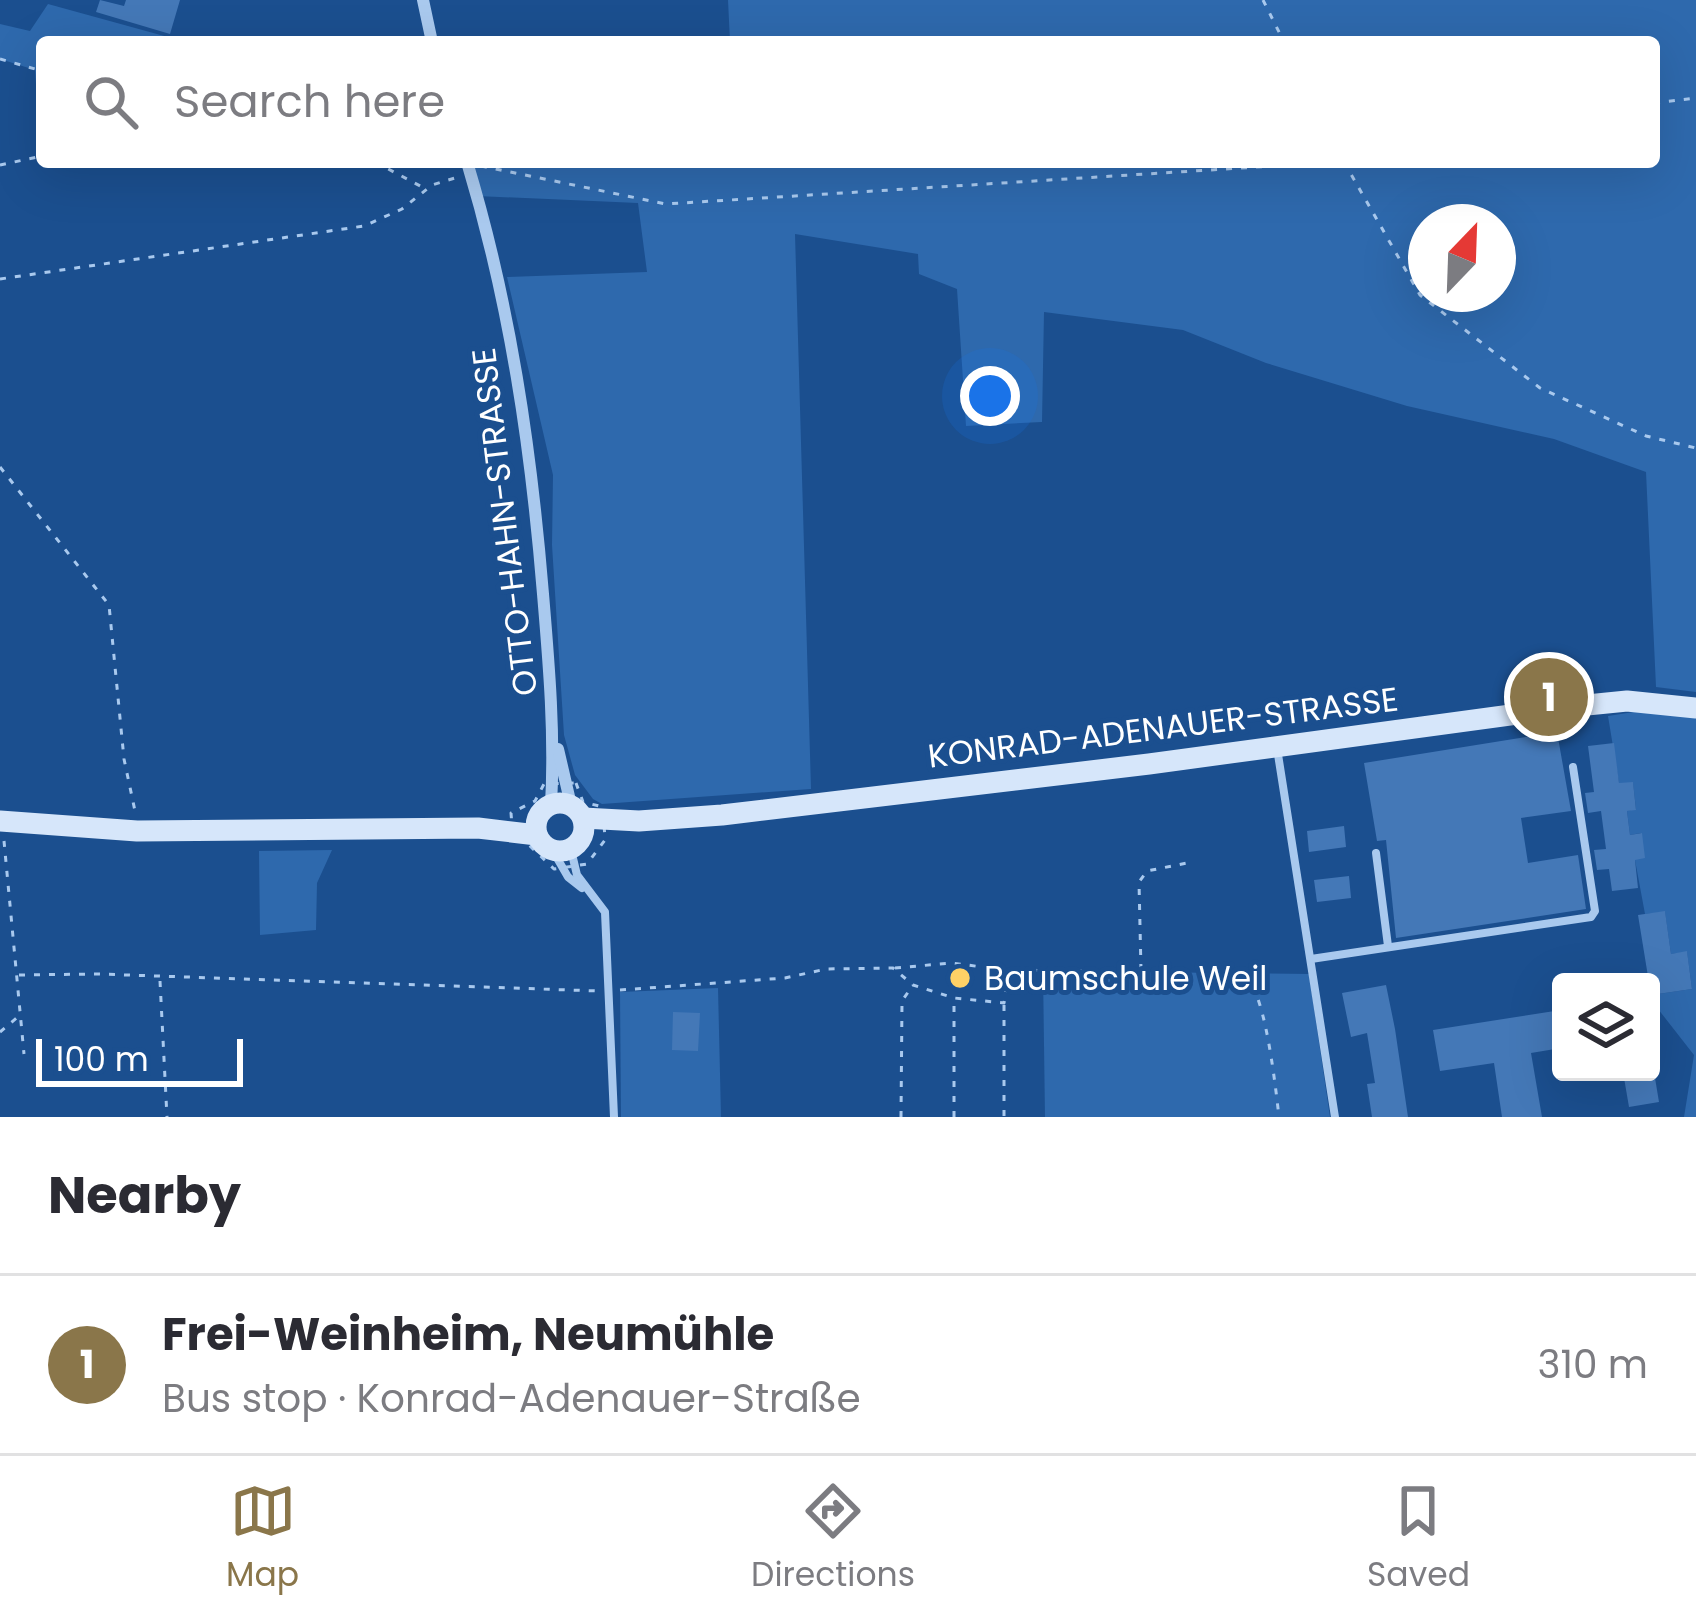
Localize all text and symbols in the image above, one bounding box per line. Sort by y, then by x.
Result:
search box [36,36,1660,168]
icon: search [78,69,144,135]
text: Search here [174,70,445,133]
north arrow [1408,204,1516,312]
street label: OTTO-HAHN-STRASSE [460,345,549,699]
your location [960,366,1020,426]
pin: 1 [1510,652,1588,742]
street label: KONRAD-ADENAUER-STRASSE [925,675,1401,780]
place label: Baumschule Weil [984,955,1267,1002]
marker: Baumschule Weil [947,965,973,991]
map controls [1552,973,1660,1081]
button: layers [1552,973,1660,1081]
scale bar [36,1033,243,1086]
text: 100 m [54,1036,149,1083]
text: Nearby [48,1159,241,1231]
text: Frei-Weinheim, Neumühle [162,1303,774,1366]
text: 1 [80,1337,94,1392]
text: 310 m [1537,1337,1648,1392]
text: Bus stop · Konrad-Adenauer-Straße [162,1371,861,1426]
tab: Map [226,1478,299,1600]
tab: Directions [751,1478,915,1600]
tab: Saved [1367,1478,1470,1600]

